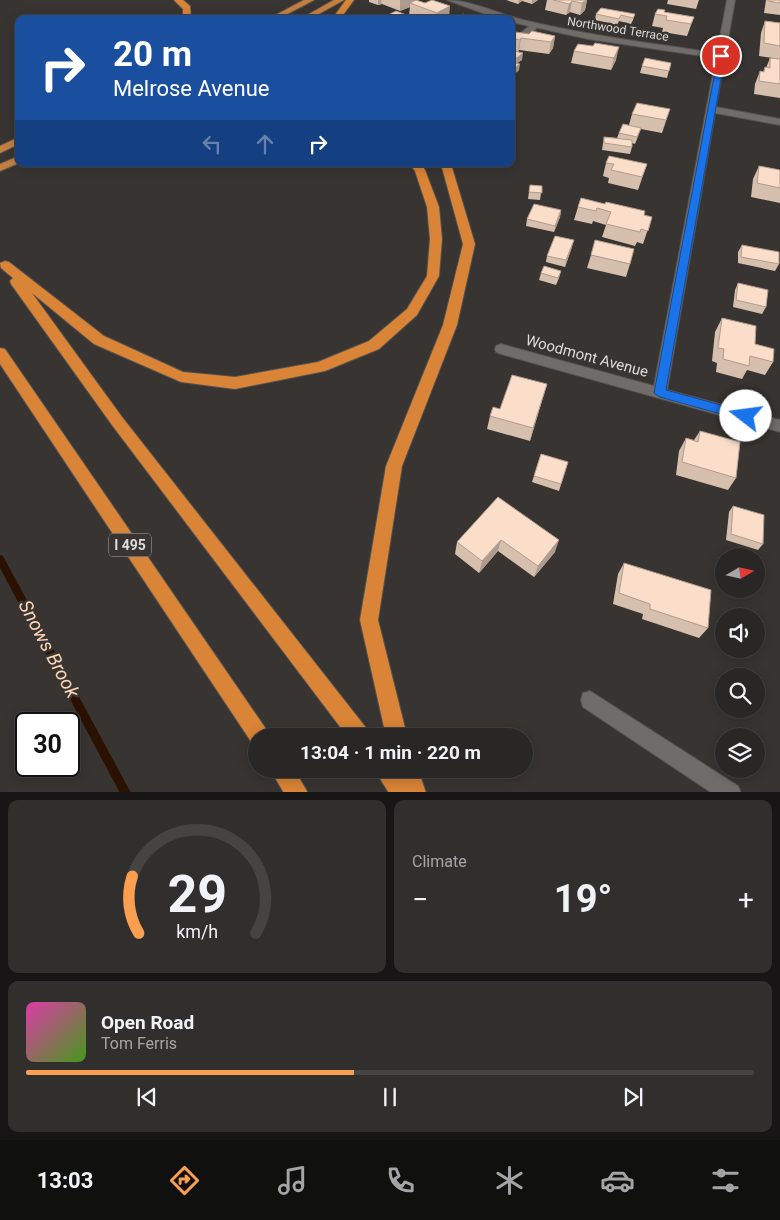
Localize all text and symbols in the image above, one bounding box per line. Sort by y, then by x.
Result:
street label: Northwood Terrace [566,14,670,44]
text: 20 m [113,34,192,75]
icon: right [30,35,95,100]
pin [700,35,742,77]
icon: arrive [707,42,735,70]
text: Melrose Avenue [113,76,269,101]
icon: left [198,130,226,158]
icon: ahead [251,130,279,158]
icon: right [304,130,332,158]
street label: Woodmont Avenue [524,331,650,381]
position arrow [719,389,771,441]
road number: I 495 [109,534,151,556]
north arrow [715,548,765,598]
map controls [715,548,765,778]
water label: Snows Brook [14,596,85,702]
button: sound [715,608,765,658]
button: search [715,668,765,718]
speed limit sign: 30 [15,712,80,777]
button: layers [715,728,765,778]
text: 13:04 · 1 min · 220 m [300,741,481,764]
text: Climate [412,852,467,871]
text: 29 [167,864,227,925]
text: 19° [554,877,612,921]
text: − [412,883,428,916]
text: + [738,883,754,916]
text: km/h [176,921,218,942]
text: Open Road [101,1011,194,1034]
text: Tom Ferris [101,1034,177,1053]
icon: previous [133,1083,161,1111]
icon: pause [376,1083,404,1111]
icon: next [619,1083,647,1111]
icon: directions [167,1163,202,1198]
icon: music [275,1163,310,1198]
icon: phone [383,1163,418,1198]
icon: climate [492,1163,527,1198]
icon: car [600,1163,635,1198]
icon: filters [708,1163,743,1198]
text: 13:03 [37,1168,93,1193]

